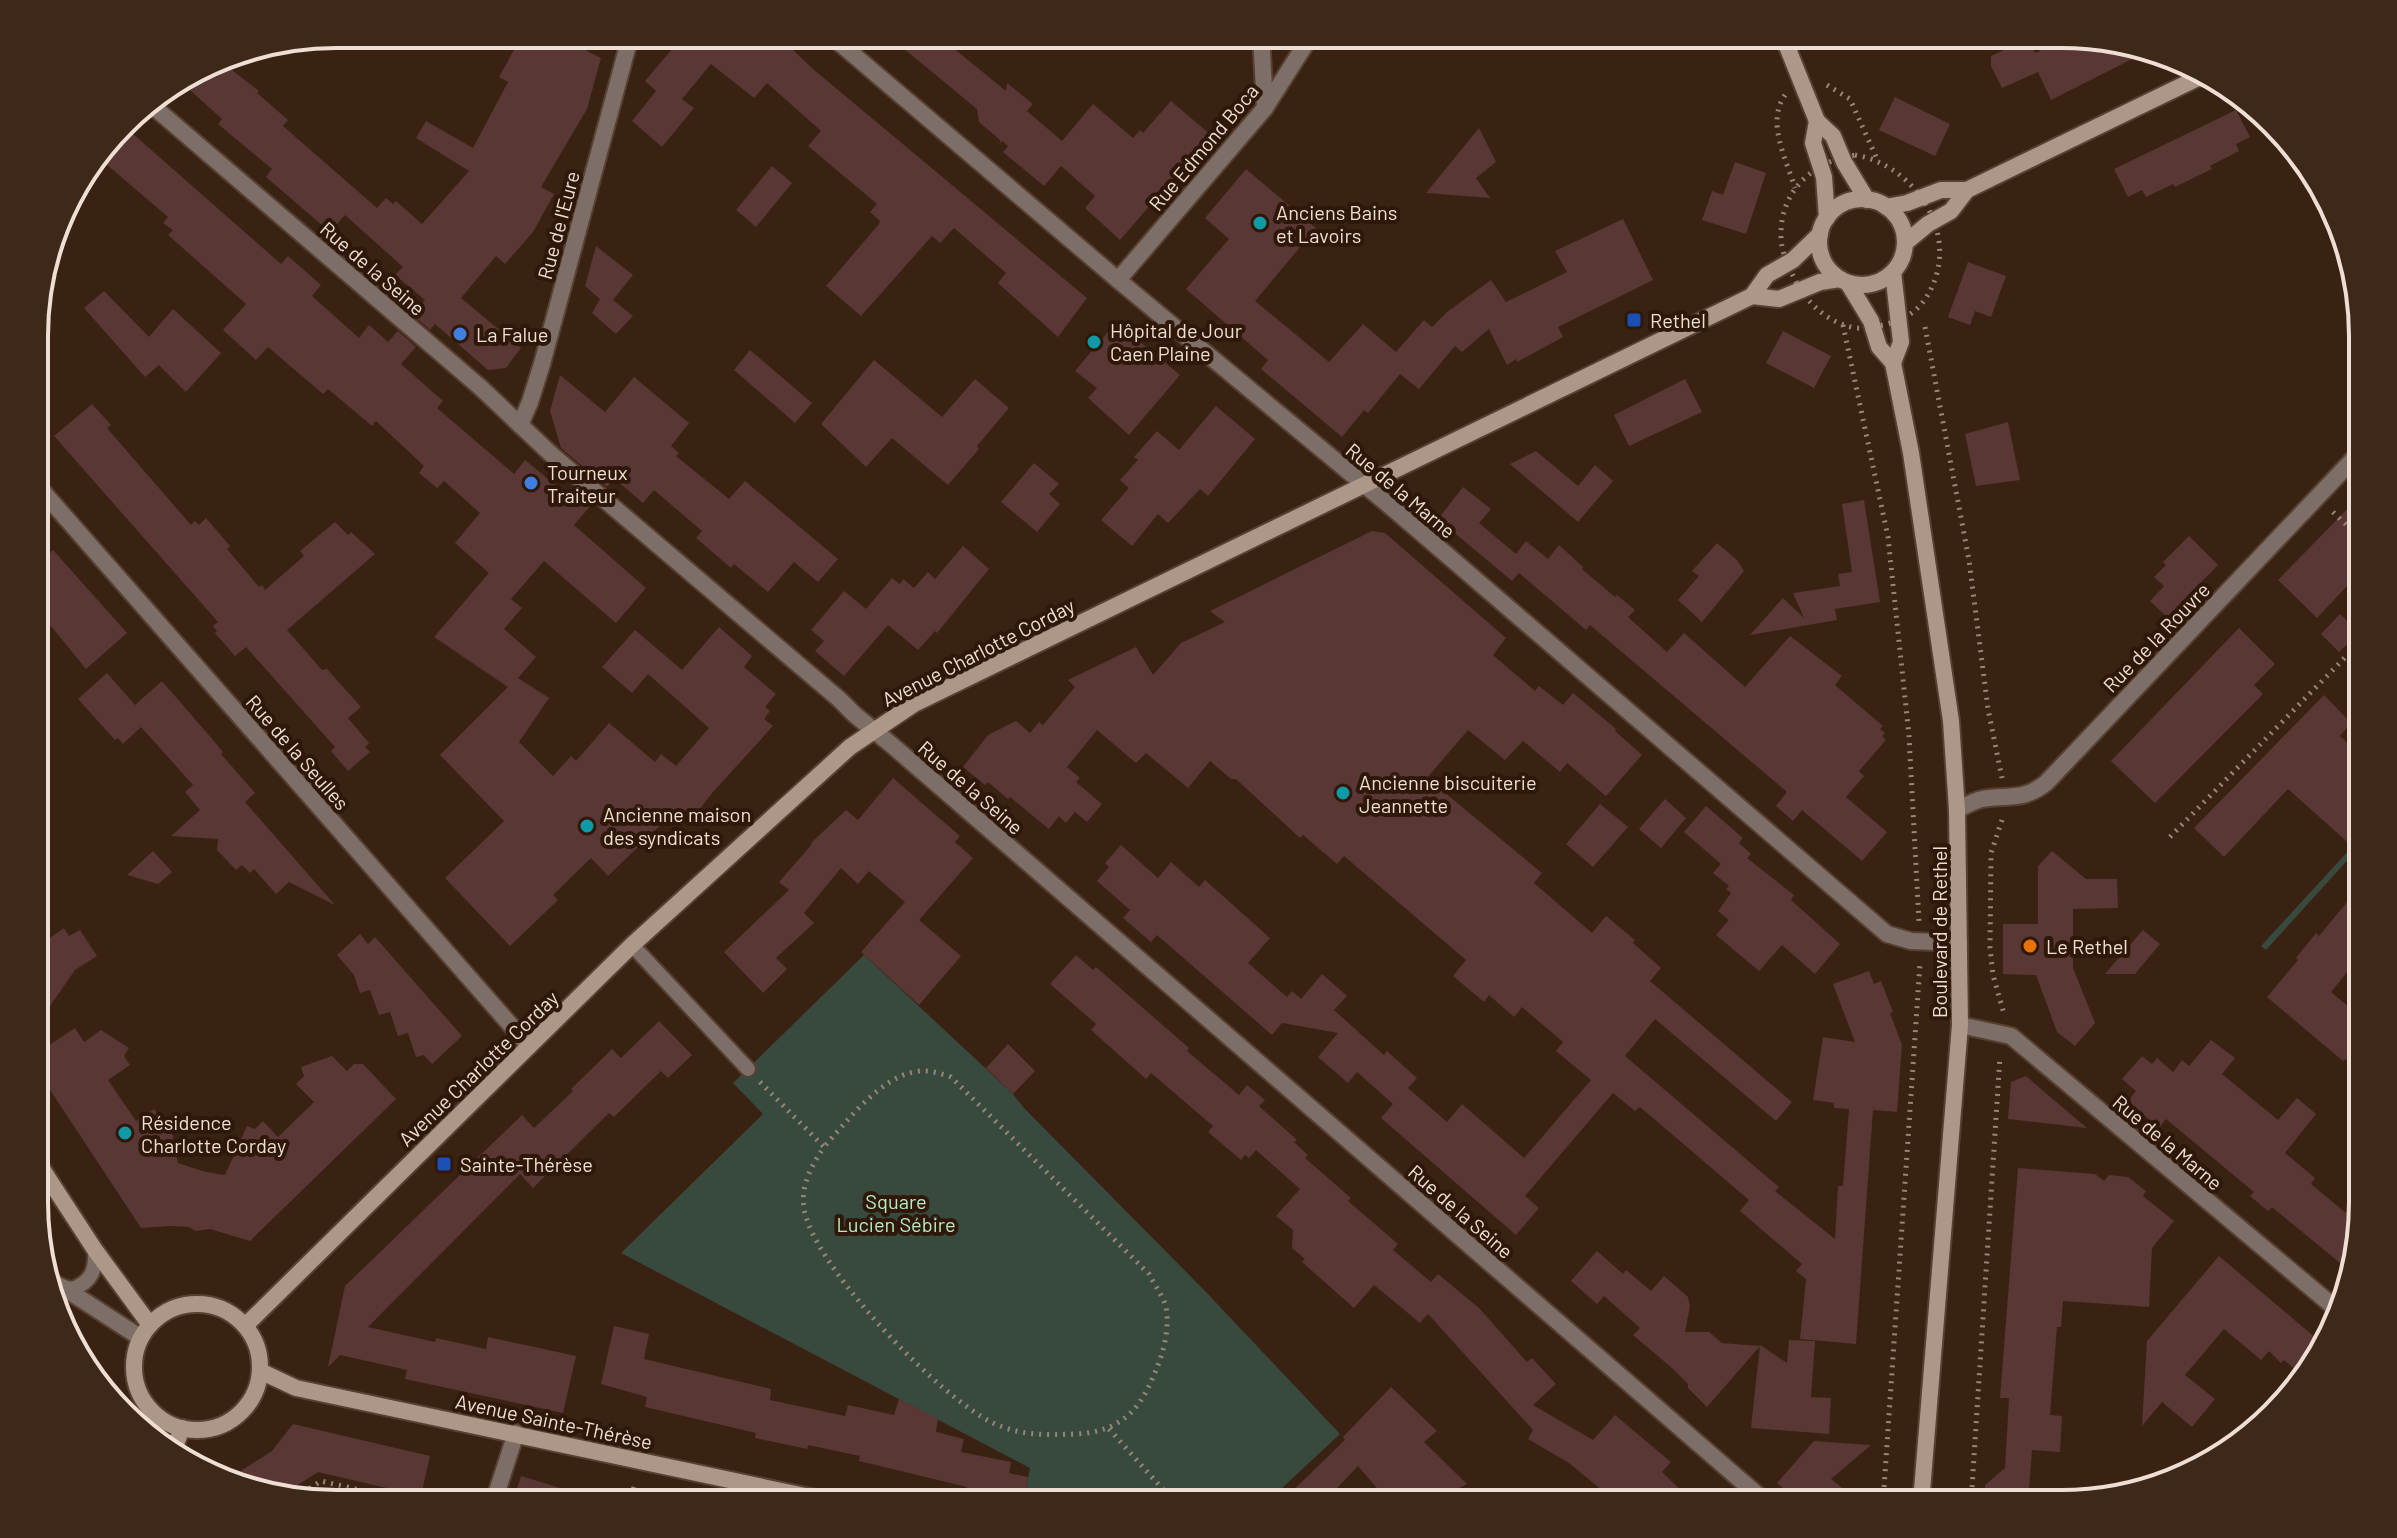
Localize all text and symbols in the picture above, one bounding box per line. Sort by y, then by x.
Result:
street label: Rue Edmond Boca [1143,79,1263,215]
street label: Rue de l'Eure [532,168,584,282]
place label: Anciens Bains et Lavoirs [1276,200,1397,247]
marker: Anciens Bains et Lavoirs [1251,214,1269,232]
street label: Rue de la Seine [316,216,430,320]
place label: Rethel [1650,308,1706,332]
marker: Rethel [1625,311,1643,329]
place label: Hôpital de Jour Caen Plaine [1110,318,1242,365]
place label: La Falue [476,322,549,346]
marker: La Falue [451,325,469,343]
marker: Hôpital de Jour Caen Plaine [1085,333,1103,351]
street label: Rue de la Marne [1342,437,1460,543]
place label: Tourneux Traiteur [547,460,628,507]
marker: Tourneux Traiteur [522,474,540,492]
street label: Rue de la Rouvre [2098,577,2214,697]
street label: Avenue Charlotte Corday [878,593,1078,711]
street label: Rue de la Seulles [242,690,354,814]
street label: Rue de la Seine [914,735,1028,839]
place label: Ancienne biscuiterie Jeannette [1359,770,1537,817]
marker: Ancienne biscuiterie Jeannette [1334,784,1352,802]
place label: Ancienne maison des syndicats [603,802,751,849]
marker: Ancienne maison des syndicats [578,817,596,835]
street label: Boulevard de Rethel [1927,846,1951,1018]
place label: Le Rethel [2046,934,2128,958]
marker: Le Rethel [2021,937,2039,955]
street label: Avenue Charlotte Corday [393,985,563,1151]
street label: Rue de la Marne [2109,1089,2227,1195]
place label: Résidence Charlotte Corday [141,1110,286,1157]
marker: Résidence Charlotte Corday [116,1124,134,1142]
place label: Sainte-Thérèse [460,1152,593,1176]
marker: Sainte-Thérèse [435,1155,453,1173]
street label: Rue de la Seine [1404,1159,1518,1263]
park label: Square Lucien Sébire [836,1189,956,1236]
street label: Avenue Sainte-Thérèse [454,1388,654,1454]

